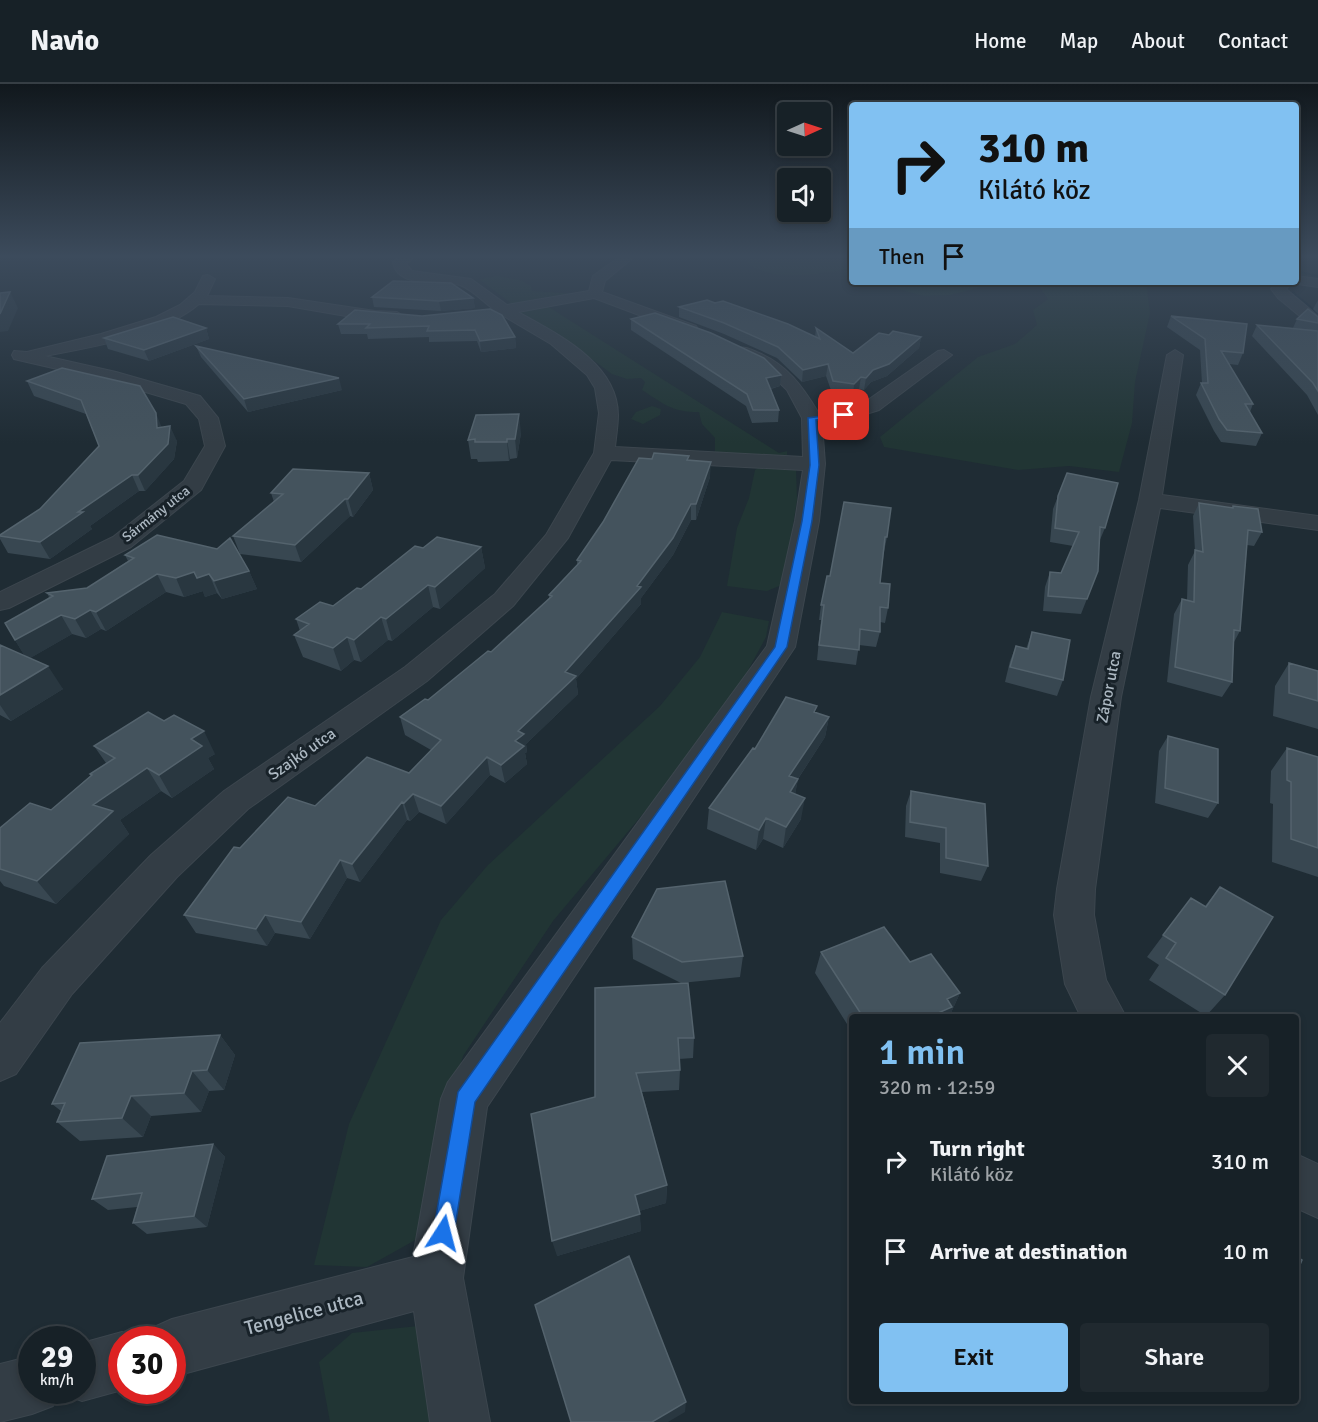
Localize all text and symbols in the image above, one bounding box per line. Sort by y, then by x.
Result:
text: Navio [30,24,99,58]
text: Home [974,28,1027,54]
text: Map [1060,28,1098,54]
text: About [1131,28,1185,54]
text: Contact [1218,28,1288,54]
north arrow [777,102,831,156]
map controls [777,102,831,222]
text: 310 m [978,123,1089,174]
icon: right [879,126,957,204]
button: sound [777,168,831,222]
text: Kilátó köz [978,174,1091,207]
icon: arrive [937,240,970,273]
text: Then [879,243,925,270]
pin [818,389,869,440]
icon: arrive [827,398,860,431]
street label: Sármány utca [119,482,193,546]
street label: Zápor utca [1092,649,1126,725]
street label: Szajkó utca [264,723,340,785]
text: 1 min [879,1030,965,1075]
button: close [1206,1034,1269,1097]
text: 320 m · 12:59 [879,1075,995,1100]
text: Turn right [930,1135,1025,1162]
icon: right [879,1145,912,1178]
text: 310 m [1211,1148,1269,1175]
text: Kilátó köz [930,1162,1013,1187]
position arrow [411,1201,475,1265]
icon: arrive [879,1235,912,1268]
text: Arrive at destination [930,1238,1127,1265]
text: 10 m [1223,1238,1269,1265]
street label: Tengelice utca [242,1285,366,1341]
button: Exit [879,1323,1068,1392]
button: Share [1080,1323,1269,1392]
speed limit sign: 30 [108,1326,186,1404]
text: 29 [41,1339,73,1376]
text: km/h [40,1371,74,1389]

